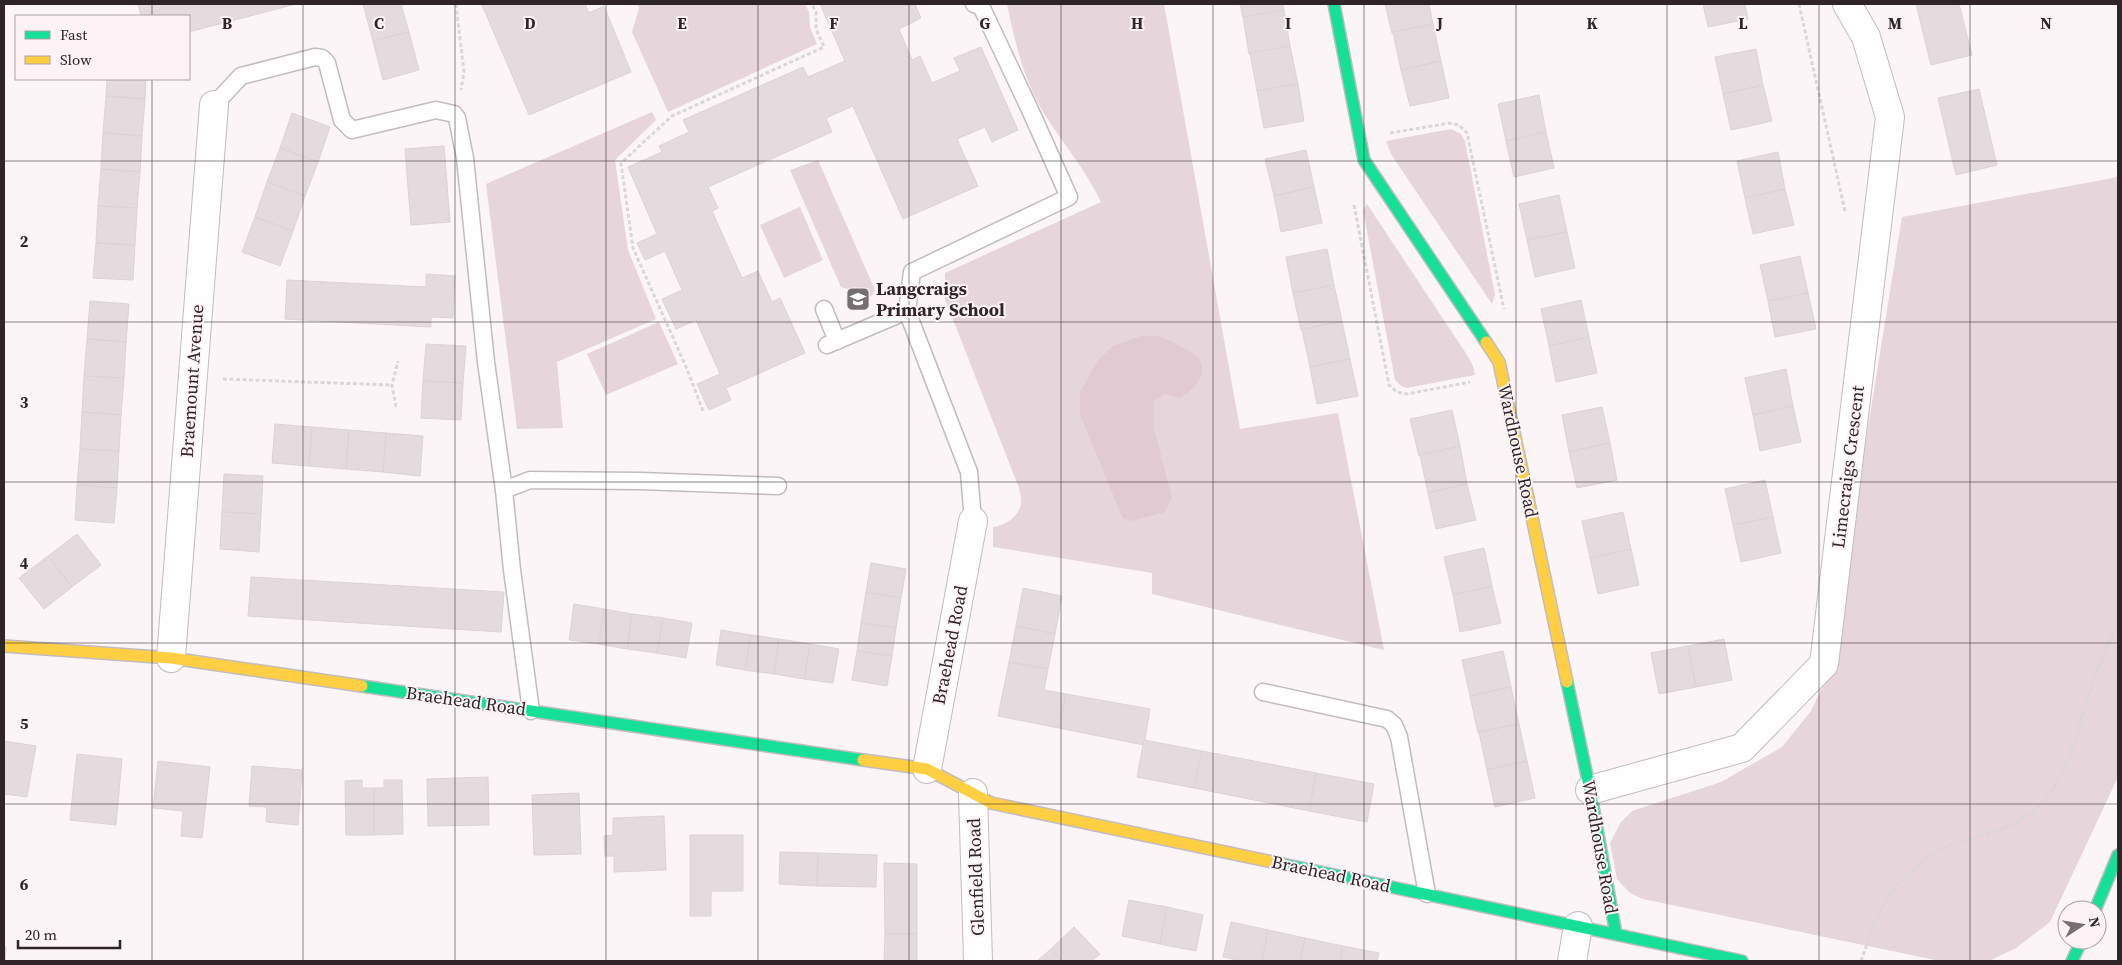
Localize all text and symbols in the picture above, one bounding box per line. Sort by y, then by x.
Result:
text: B [222,12,233,34]
text: C [374,12,384,34]
text: D [524,12,536,34]
text: E [677,12,687,34]
text: F [829,12,839,34]
text: G [980,12,991,34]
text: H [1131,12,1143,34]
text: I [1285,12,1291,34]
text: J [1436,12,1443,34]
text: K [1586,12,1598,34]
text: L [1738,12,1748,34]
text: M [1888,12,1902,34]
text: N [2040,12,2052,34]
legend [15,15,190,80]
text: Fast [60,24,87,45]
text: Slow [60,49,92,70]
text: 2 [20,230,29,252]
place label: Langcraigs Primary School [876,276,1005,322]
school or university icon: Langcraigs Primary School [845,286,871,312]
street label: Braemount Avenue [174,304,209,458]
street label: Wardhouse Road [1492,382,1545,520]
street label: Limecraigs Crescent [1825,384,1870,550]
text: 3 [20,391,29,413]
text: 4 [20,552,29,574]
street label: Braehead Road [926,583,973,707]
street label: Braehead Road [404,680,528,721]
text: 5 [20,712,29,734]
street label: Wardhouse Road [1576,778,1625,916]
street label: Glenfield Road [961,818,990,937]
street label: Braehead Road [1269,849,1393,898]
text: 6 [20,873,29,895]
north arrow [2057,900,2107,950]
text: N [2084,915,2106,929]
scale bar [18,918,120,950]
text: 20 m [25,924,57,945]

